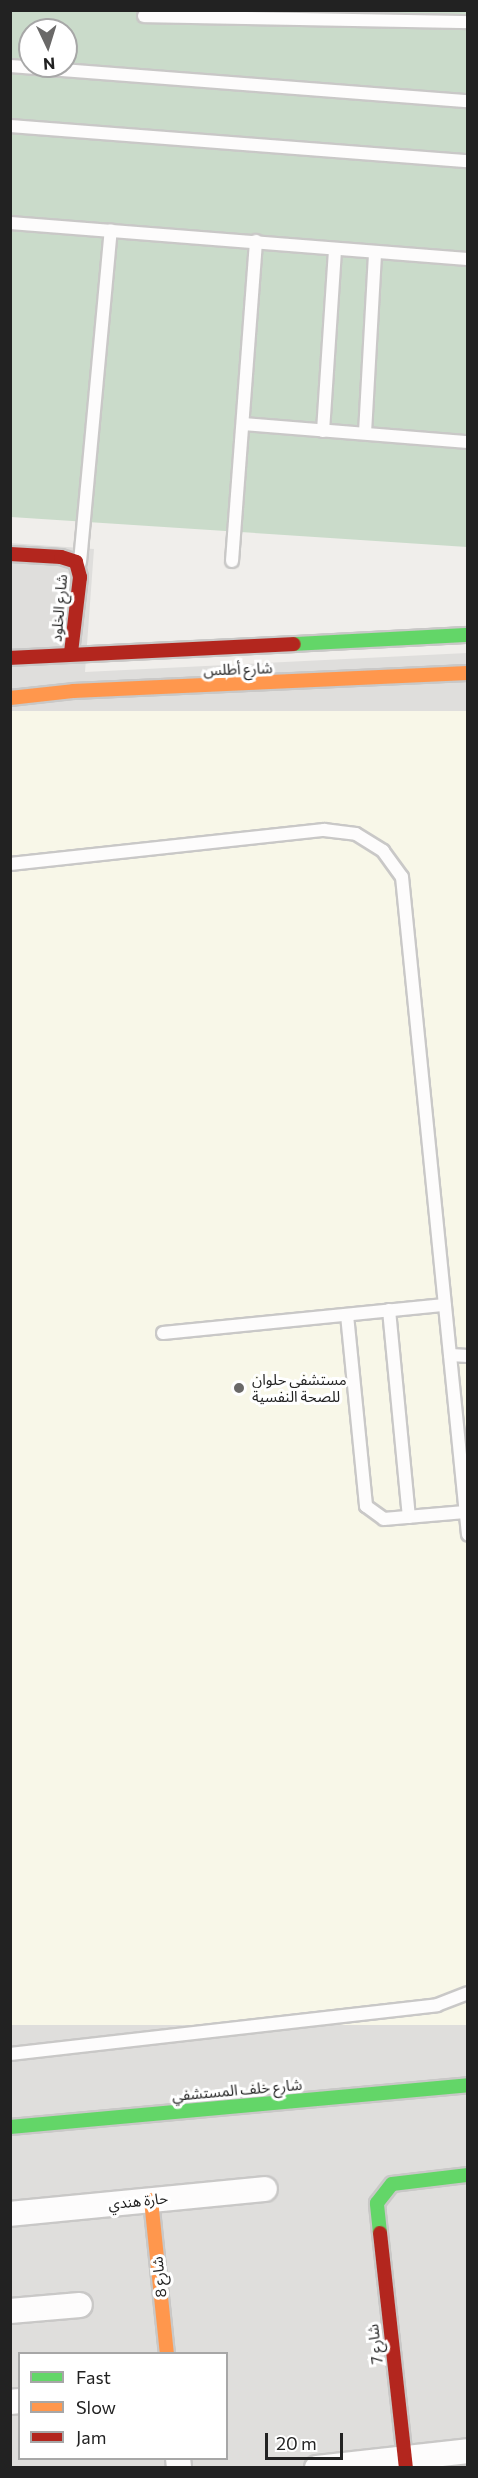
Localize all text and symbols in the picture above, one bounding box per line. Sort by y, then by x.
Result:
north arrow [18,18,78,78]
text: N [43,55,56,74]
street label: شارع الخلود [47,573,71,643]
street label: شارع أطلس [203,659,273,679]
place label: مستشفي حلوان للصحة النفسية [252,1370,347,1405]
marker: مستشفي حلوان للصحة النفسية [230,1379,248,1397]
street label: شارع خلف المستشفي [171,2075,303,2105]
street label: حارة هندي [107,2189,169,2213]
street label: شارع 8 [148,2256,170,2298]
street label: شارع 7 [364,2323,386,2365]
legend [18,2352,228,2460]
text: Fast [76,2366,111,2388]
text: Slow [76,2396,116,2418]
scale bar [268,2421,346,2459]
text: Jam [76,2426,106,2448]
text: 20 m [276,2432,317,2454]

